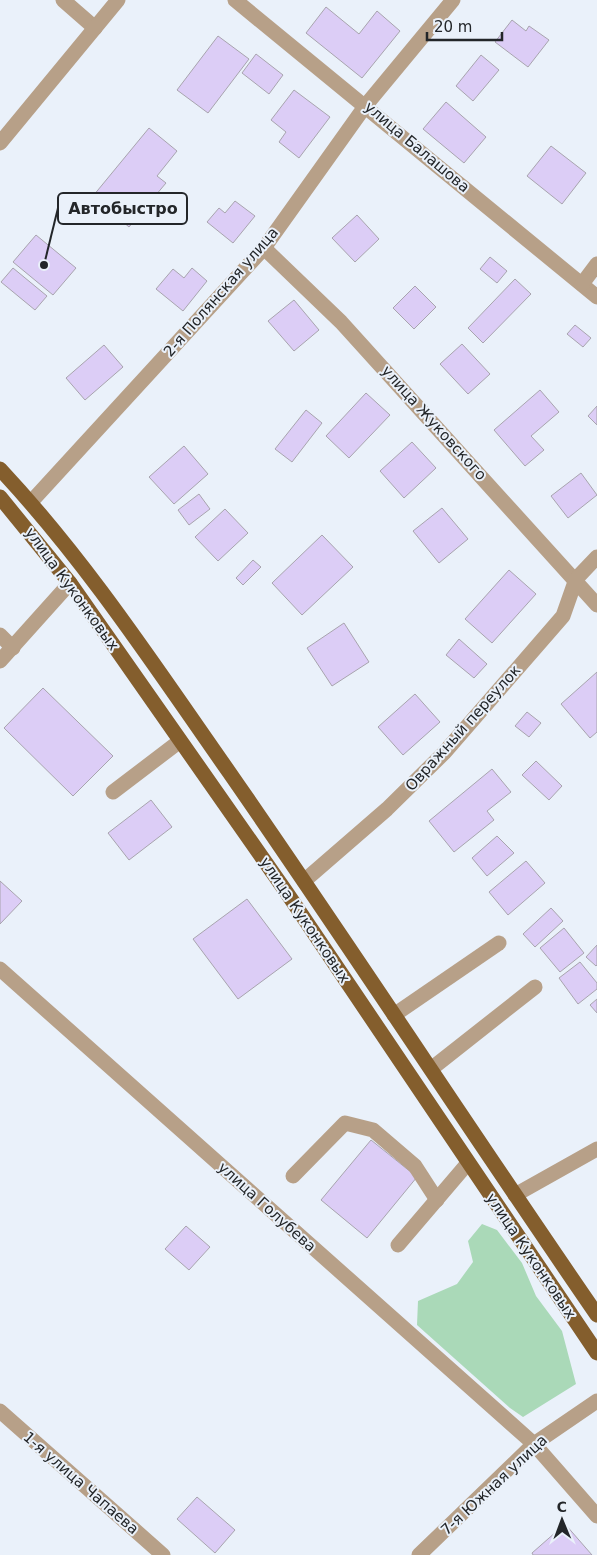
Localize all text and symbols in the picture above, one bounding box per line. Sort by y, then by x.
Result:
scale bar [427,10,502,42]
text: 20 m [434,18,472,36]
street label: улица Балашова [361,98,473,196]
callout: Автобыстро [58,193,187,224]
text: Автобыстро [68,199,178,218]
street label: 2-я Полянская улица [160,224,282,360]
street label: улица Жуковского [378,362,490,484]
street label: улица Куконковых [21,524,123,654]
street label: Овражный переулок [402,661,524,795]
street label: улица Куконковых [256,854,354,986]
street label: улица Голубева [214,1158,320,1256]
street label: улица Куконковых [482,1190,580,1322]
street label: 1-я улица Чапаева [20,1428,142,1538]
street label: 7-я Южная улица [437,1431,551,1539]
north arrow [537,1495,587,1545]
text: С [556,1499,567,1515]

